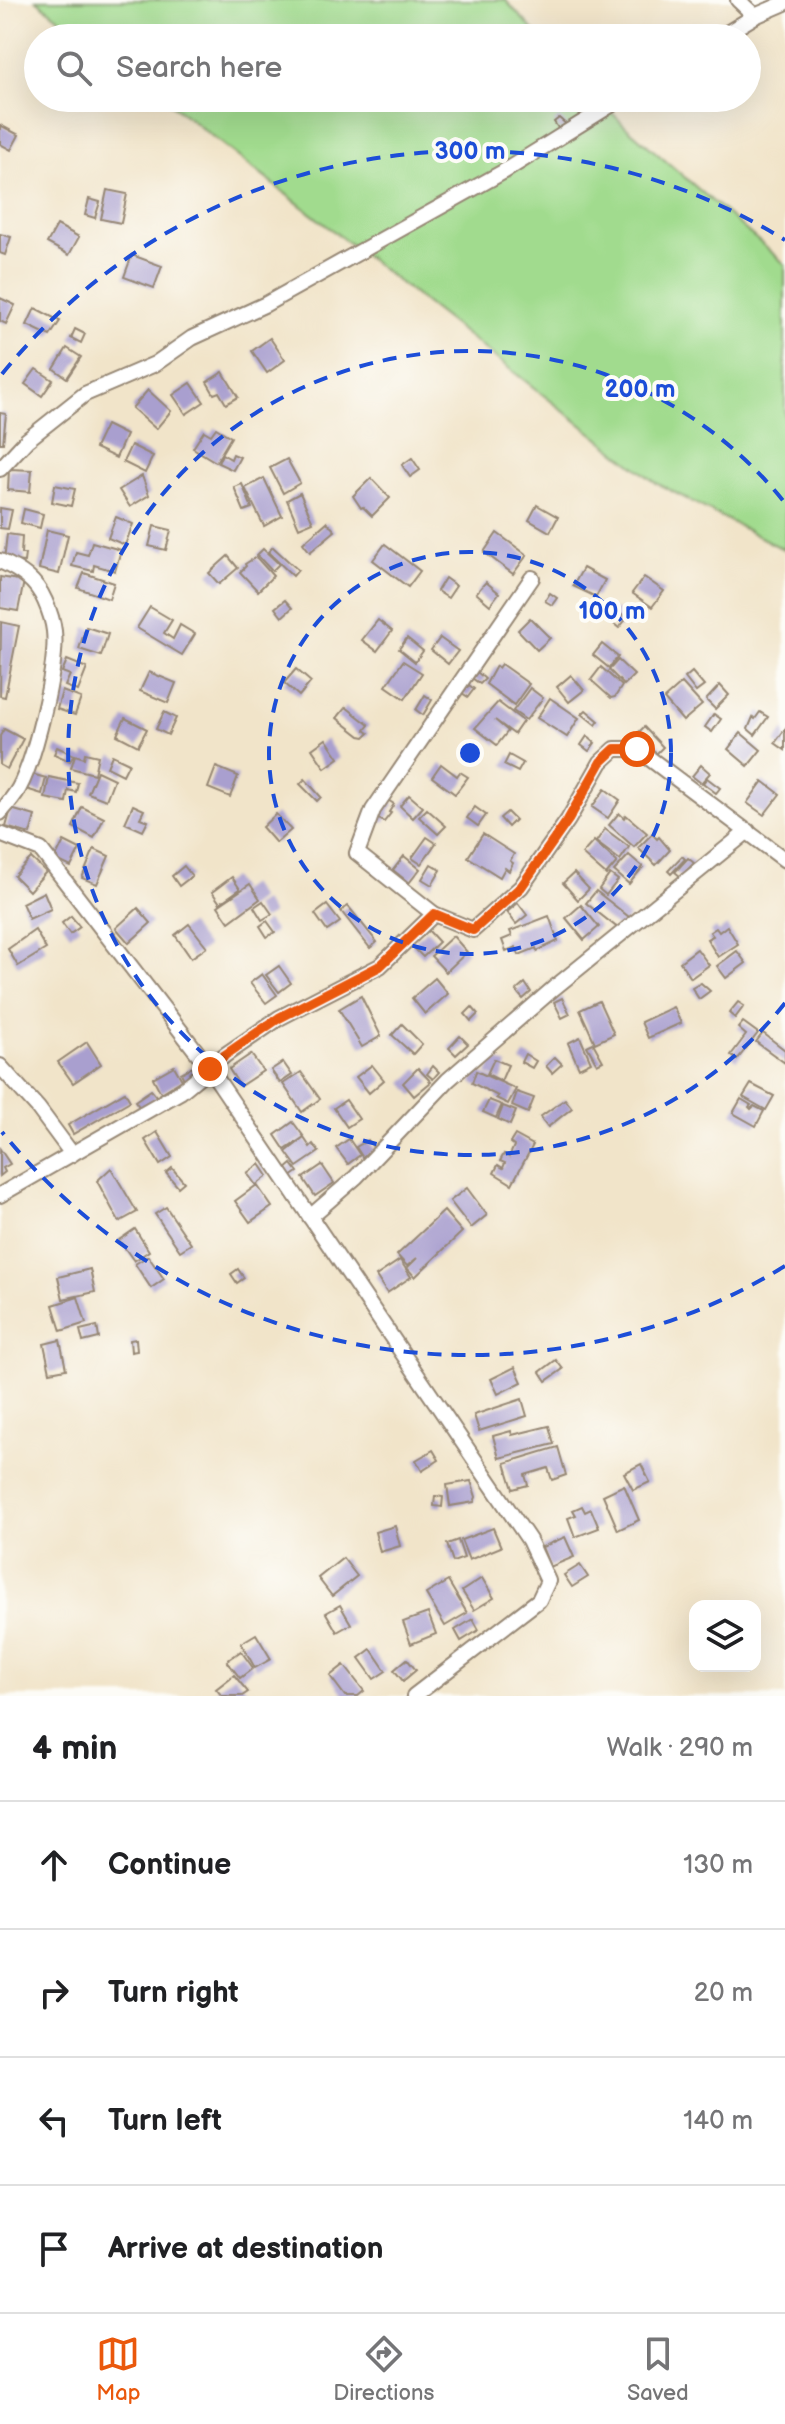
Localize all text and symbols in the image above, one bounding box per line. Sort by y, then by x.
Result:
search box [24,24,761,112]
icon: search [52,46,96,90]
text: Search here [116,50,282,86]
text: 300 m [435,137,505,166]
text: 200 m [605,375,675,404]
text: 100 m [579,597,645,626]
route start [619,731,655,767]
centre of rings [456,739,484,767]
route end [192,1051,228,1087]
map controls [689,1600,761,1672]
button: layers [689,1600,761,1672]
text: 4 min [32,1728,118,1769]
text: Walk · 290 m [606,1733,753,1764]
icon: ahead [32,1843,76,1887]
text: Continue [108,1847,231,1883]
text: 130 m [683,1850,753,1881]
icon: right [32,1971,76,2015]
text: Turn right [108,1975,239,2011]
text: 20 m [694,1978,753,2009]
icon: left [32,2099,76,2143]
text: Turn left [108,2103,222,2139]
text: 140 m [683,2106,753,2137]
icon: arrive [32,2227,76,2271]
text: Arrive at destination [108,2231,384,2267]
tab: Map [96,2332,141,2407]
tab: Directions [333,2332,434,2407]
tab: Saved [627,2332,689,2407]

